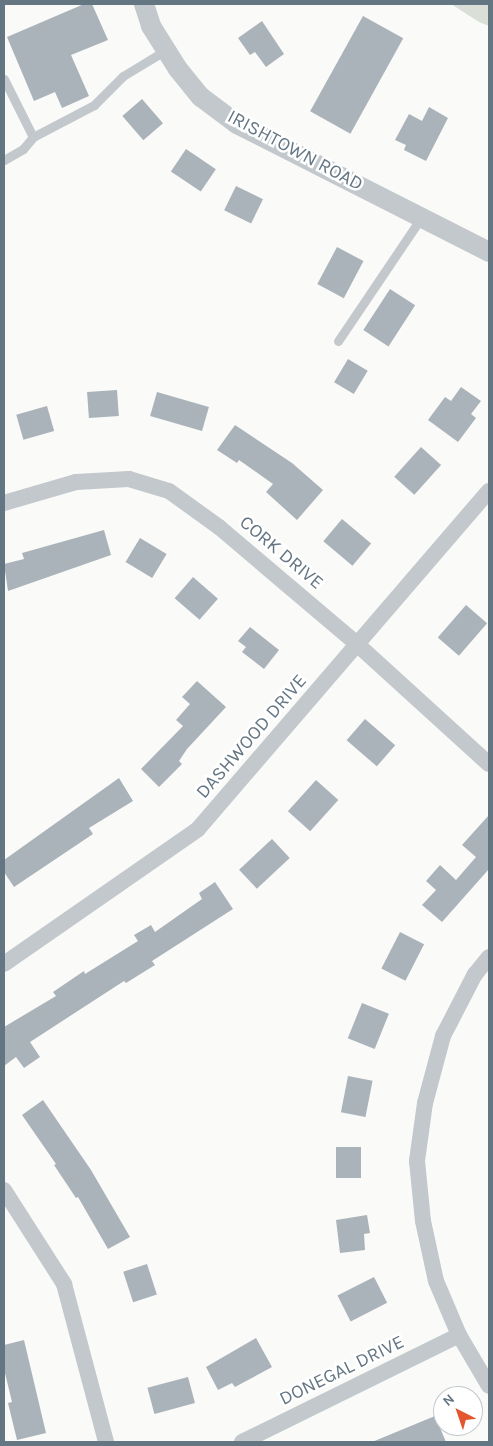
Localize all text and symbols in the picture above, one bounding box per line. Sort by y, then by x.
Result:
street label: IRISHTOWN ROAD [223,106,367,196]
street label: CORK DRIVE [234,511,328,595]
street label: DASHWOOD DRIVE [192,670,312,804]
street label: DONEGAL DRIVE [276,1331,408,1411]
north arrow [433,1386,483,1436]
text: N [439,1390,458,1410]

